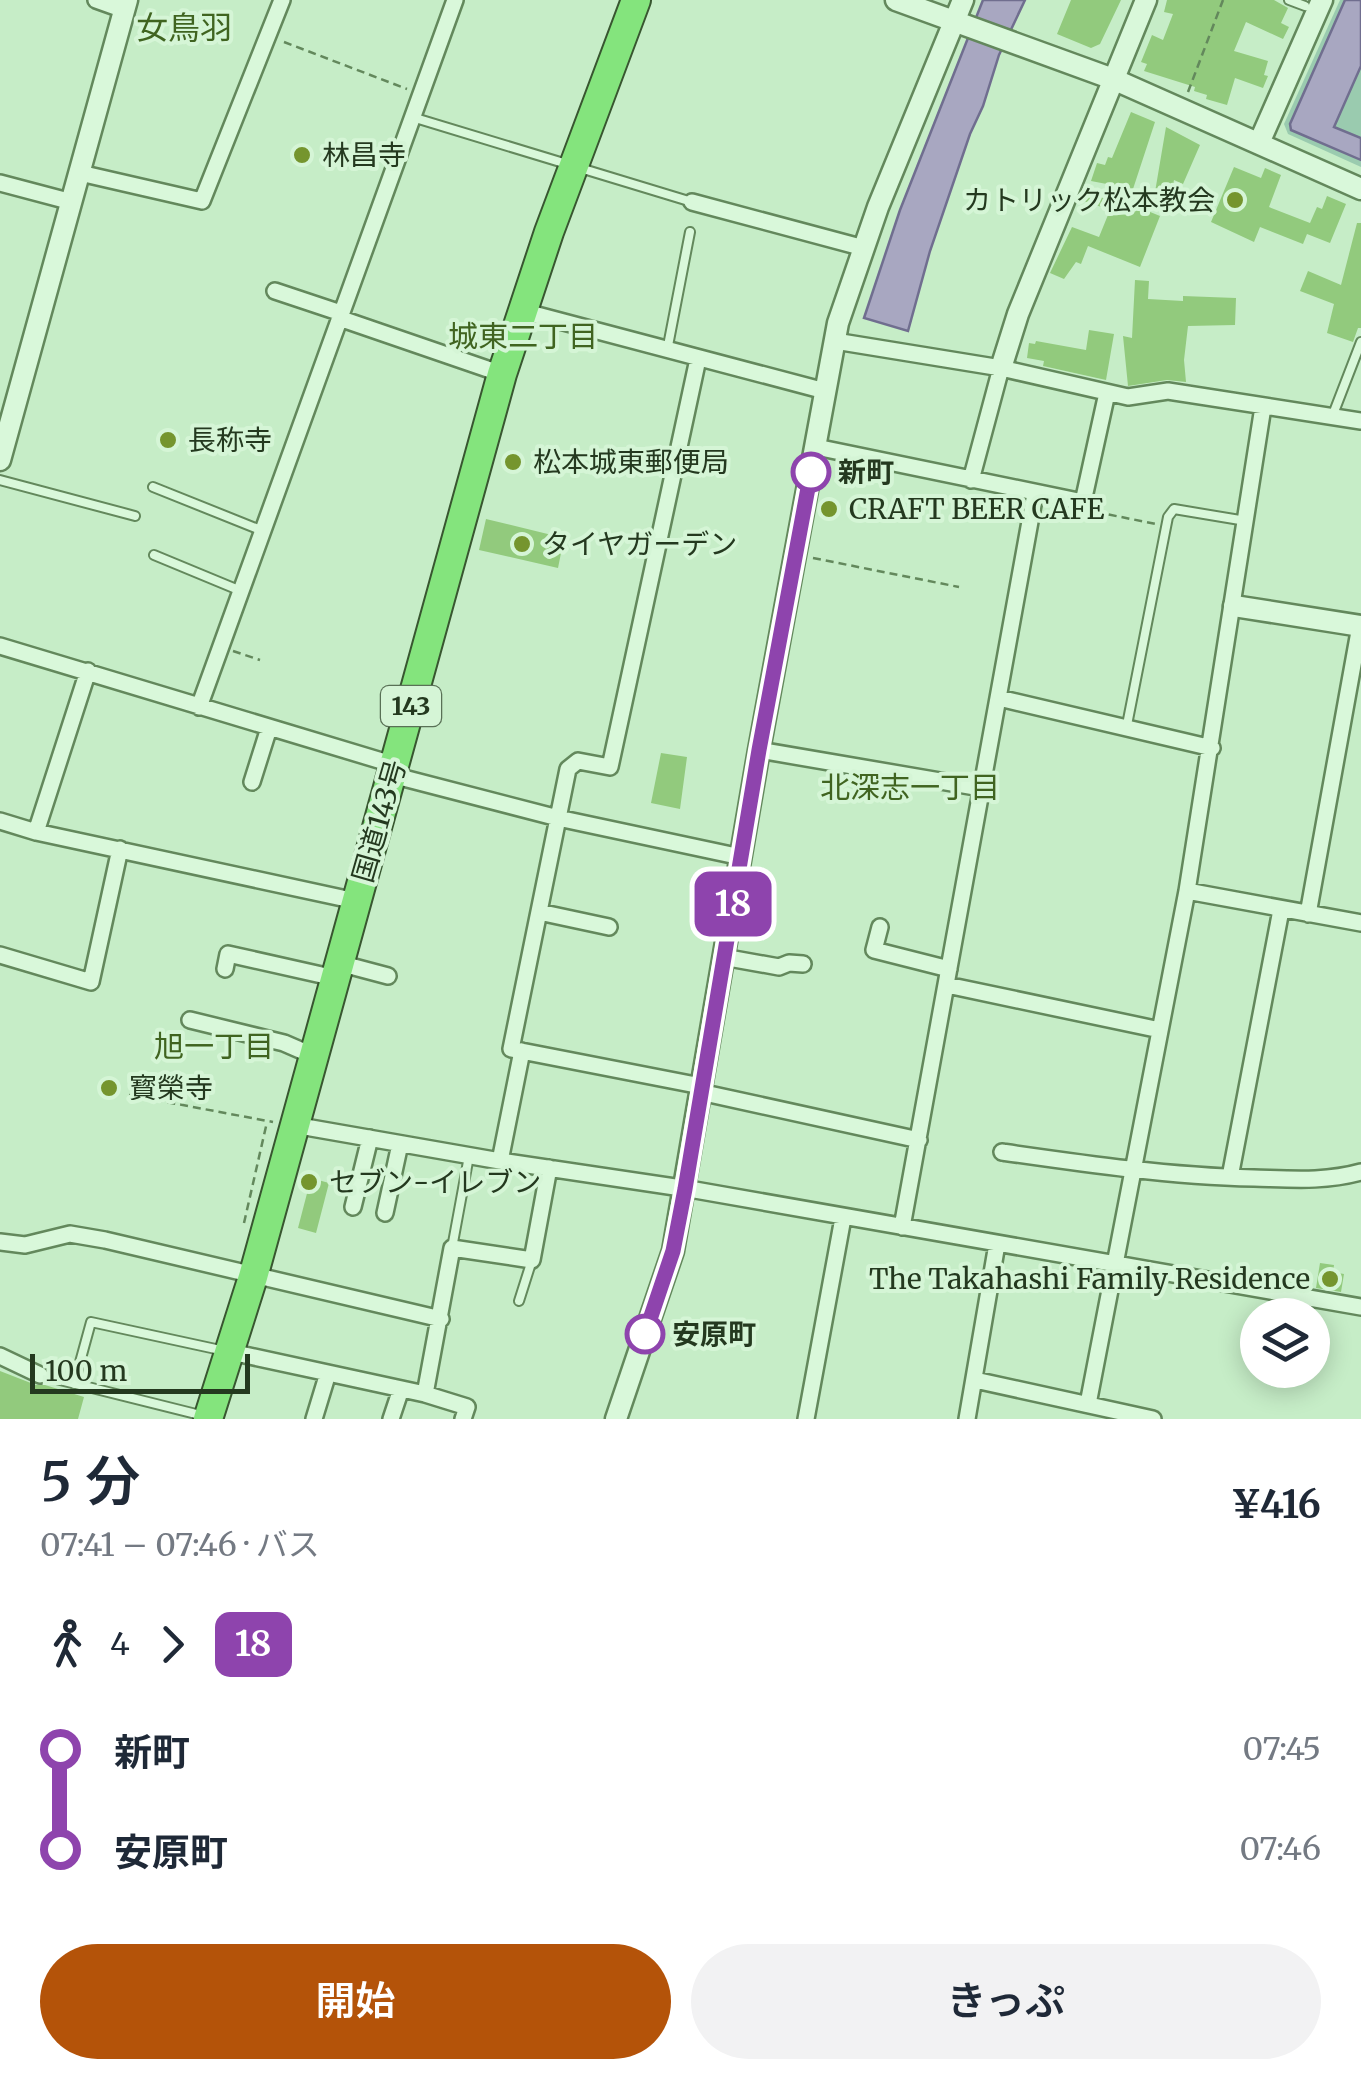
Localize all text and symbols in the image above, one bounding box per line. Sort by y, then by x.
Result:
district label: 女鳥羽 [136,8,232,48]
place label: 林昌寺 [322,137,406,173]
marker: 林昌寺 [291,144,313,166]
place label: カトリック松本教会 [963,182,1215,218]
marker: カトリック松本教会 [1224,189,1246,211]
district label: 城東二丁目 [448,317,598,355]
place label: 長称寺 [188,422,272,458]
marker: 長称寺 [157,429,179,451]
place label: 松本城東郵便局 [533,444,729,480]
marker: 松本城東郵便局 [502,451,524,473]
marker: 新町 [792,453,830,491]
place label: 新町 [838,454,894,490]
place label: CRAFT BEER CAFE [849,491,1105,527]
marker: CRAFT BEER CAFE [818,498,840,520]
place label: タイヤガーデン [542,526,737,562]
marker: タイヤガーデン [511,533,533,555]
road number: 143 [381,686,441,726]
street label: 国道143号 [344,755,414,887]
district label: 北深志一丁目 [820,768,1000,806]
line badge: 18 [688,872,778,936]
text: 18 [715,882,751,926]
district label: 旭一丁目 [154,1027,274,1065]
place label: 寳榮寺 [129,1070,213,1106]
marker: 寳榮寺 [98,1077,120,1099]
place label: セブン-イレブン [329,1164,541,1200]
marker: セブン-イレブン [298,1171,320,1193]
place label: The Takahashi Family Residence [869,1261,1310,1297]
marker: The Takahashi Family Residence [1319,1268,1341,1290]
map controls [1240,1298,1330,1388]
button: layers [1240,1298,1330,1388]
marker: 安原町 [626,1315,664,1353]
place label: 安原町 [672,1316,756,1352]
scale bar [30,1349,250,1394]
text: 100 m [45,1353,127,1389]
text: 5 分 [40,1447,140,1516]
text: ¥416 [1231,1481,1321,1528]
text: 07:41 – 07:46 · バス [40,1525,320,1565]
icon: walk [40,1617,95,1672]
icon: forward [145,1617,200,1672]
text: 18 [235,1622,272,1666]
text: 4 [110,1624,130,1664]
text: 新町 [114,1729,190,1776]
text: 07:45 [1243,1729,1321,1769]
text: 安原町 [114,1829,228,1876]
text: 07:46 [1239,1829,1321,1869]
button: 開始 [40,1944,671,2059]
button: きっぷ [691,1944,1321,2059]

